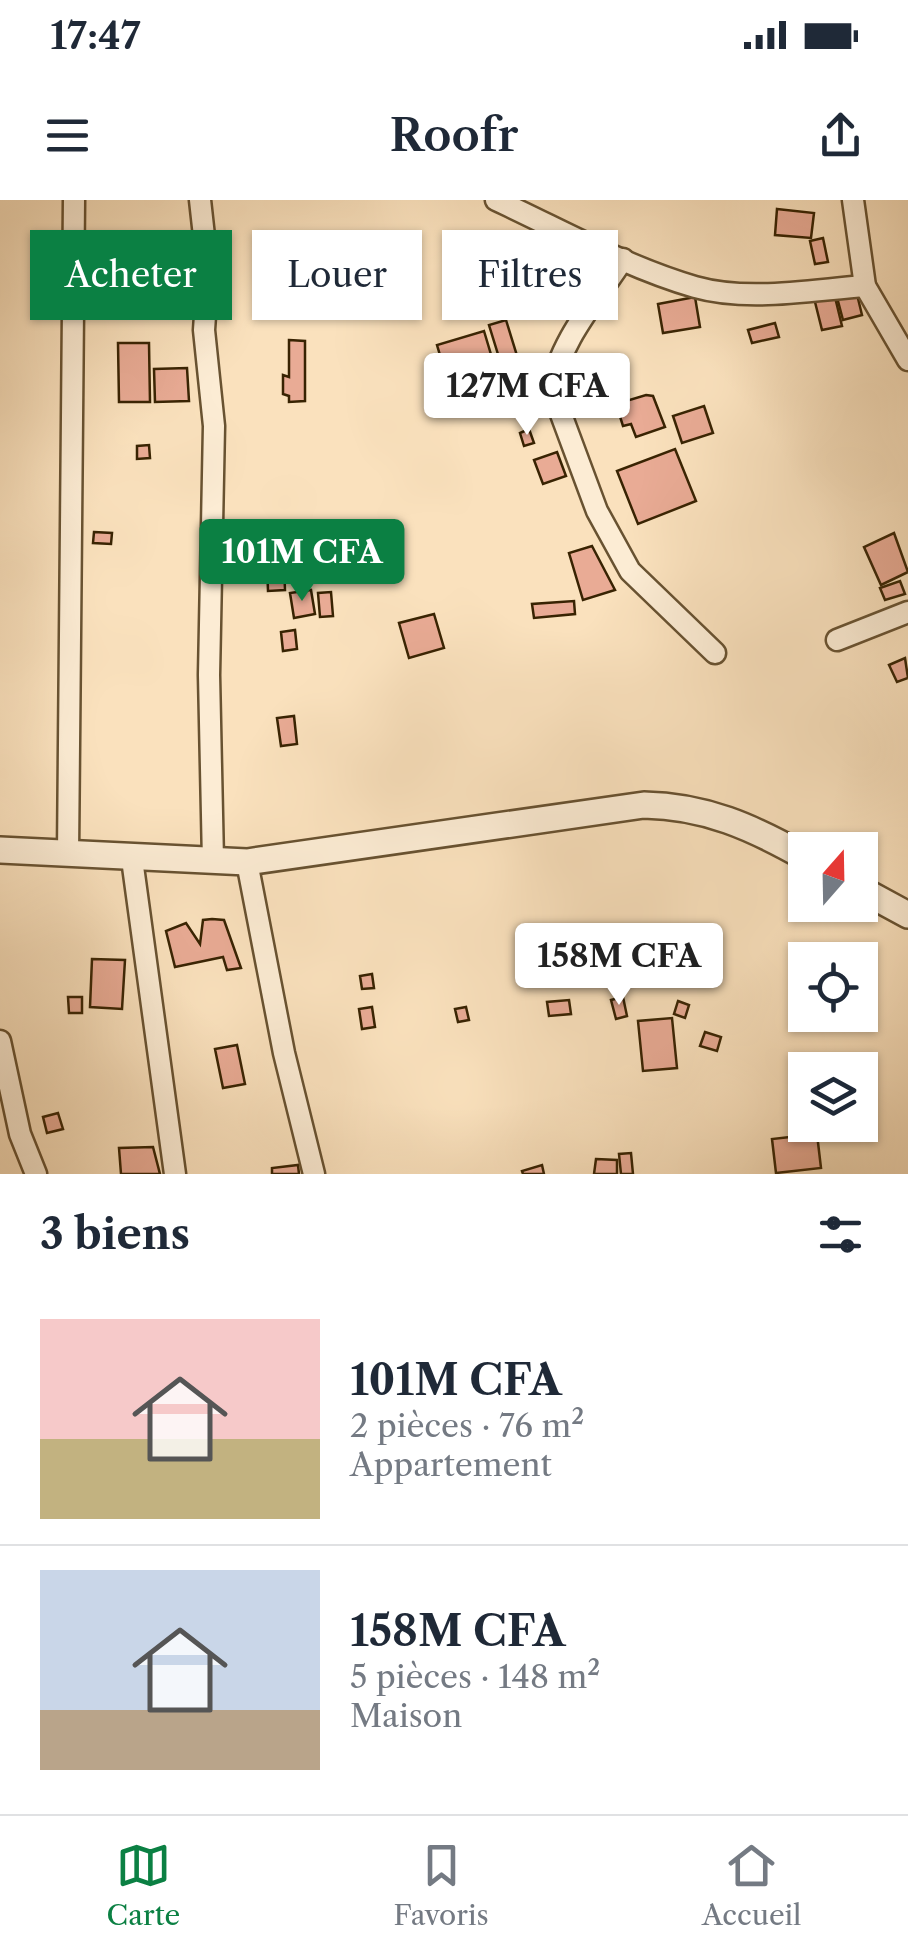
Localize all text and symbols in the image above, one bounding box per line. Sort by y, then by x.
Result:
text: 17:47 [50,12,141,59]
text: Roofr [390,107,518,163]
icon: menu [40,108,95,163]
icon: share [813,108,868,163]
chip: Acheter [30,230,232,320]
chip: Louer [252,230,422,320]
chip: Filtres [442,230,618,320]
pin: 127M CFA [424,353,630,438]
text: 127M CFA [446,366,608,405]
pin: 101M CFA [199,519,405,604]
text: 101M CFA [221,532,383,571]
north arrow [788,832,878,922]
map controls [788,832,878,1142]
pin: 158M CFA [516,923,722,1008]
text: 158M CFA [537,936,701,975]
button: locate [788,942,878,1032]
button: layers [788,1052,878,1142]
icon: filters [813,1207,868,1262]
text: 3 biens [40,1208,190,1260]
text: 101M CFA [350,1354,562,1406]
icon: home [120,1359,240,1479]
text: 2 pièces · 76 m² [350,1406,584,1445]
text: Appartement [350,1445,552,1484]
text: 158M CFA [350,1605,565,1657]
icon: home [120,1610,240,1730]
text: 5 pièces · 148 m² [350,1657,600,1696]
text: Maison [350,1696,462,1735]
tab: Carte [107,1838,180,1932]
tab: Favoris [393,1838,489,1932]
tab: Accueil [702,1838,801,1932]

